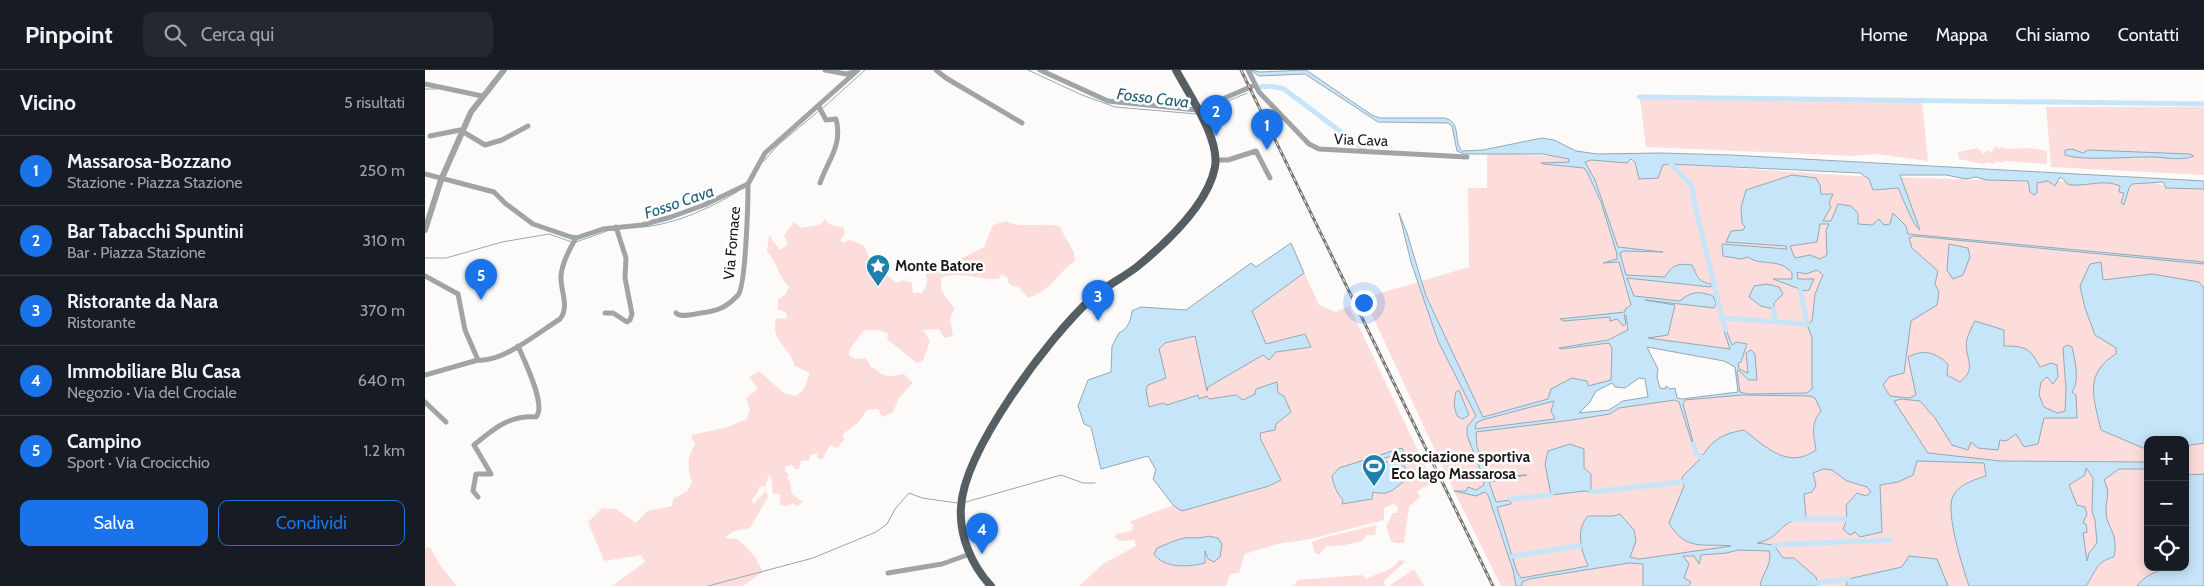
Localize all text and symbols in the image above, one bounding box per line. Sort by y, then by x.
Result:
search box [143,12,493,57]
text: Pinpoint [25,20,113,49]
icon: search [161,21,189,49]
text: Cerca qui [201,23,274,46]
text: Home [1860,24,1908,46]
text: Mappa [1936,24,1988,46]
text: Chi siamo [2016,24,2090,46]
text: Contatti [2118,24,2179,46]
water label: Fosso Cava [1116,84,1190,112]
text: Vicino [20,90,76,115]
text: 5 risultati [344,93,405,112]
pin: 2 [1200,95,1232,136]
pin: 1 [1251,109,1283,150]
street label: Via Cava [1334,130,1389,150]
text: Massarosa-Bozzano [67,150,231,173]
text: 1 [33,161,39,180]
text: 250 m [359,161,405,180]
text: Stazione · Piazza Stazione [67,173,243,192]
water label: Fosso Cava [642,181,716,223]
street label: Via Fornace [720,205,744,281]
text: Bar Tabacchi Spuntini [67,220,244,243]
text: 2 [32,231,40,250]
text: 310 m [362,231,405,250]
text: Bar · Piazza Stazione [67,243,206,262]
place icon: Monte Batore [865,253,891,287]
place label: Monte Batore [895,257,984,275]
pin: 5 [465,259,497,300]
pin: 3 [1082,280,1114,321]
text: Ristorante da Nara [67,290,218,313]
your location [1351,290,1377,316]
text: 3 [32,301,40,320]
text: 370 m [360,301,405,320]
text: Ristorante [67,313,136,332]
text: Immobiliare Blu Casa [67,360,241,383]
text: 4 [31,371,41,390]
text: 640 m [358,371,405,390]
text: Negozio · Via del Crociale [67,383,237,402]
text: Campino [67,430,141,453]
map controls [2144,436,2189,571]
button: + [2144,436,2189,481]
text: 5 [32,441,40,460]
text: 1.2 km [363,441,405,460]
place label: Associazione sportiva Eco lago Massarosa [1391,448,1531,483]
text: Sport · Via Crocicchio [67,453,210,472]
sports icon: Associazione sportiva Eco lago Massarosa [1361,453,1387,487]
button: − [2144,481,2189,526]
button: Salva [20,500,208,546]
button: Condividi [218,500,405,546]
pin: 4 [966,513,998,554]
button: locate [2144,526,2189,571]

